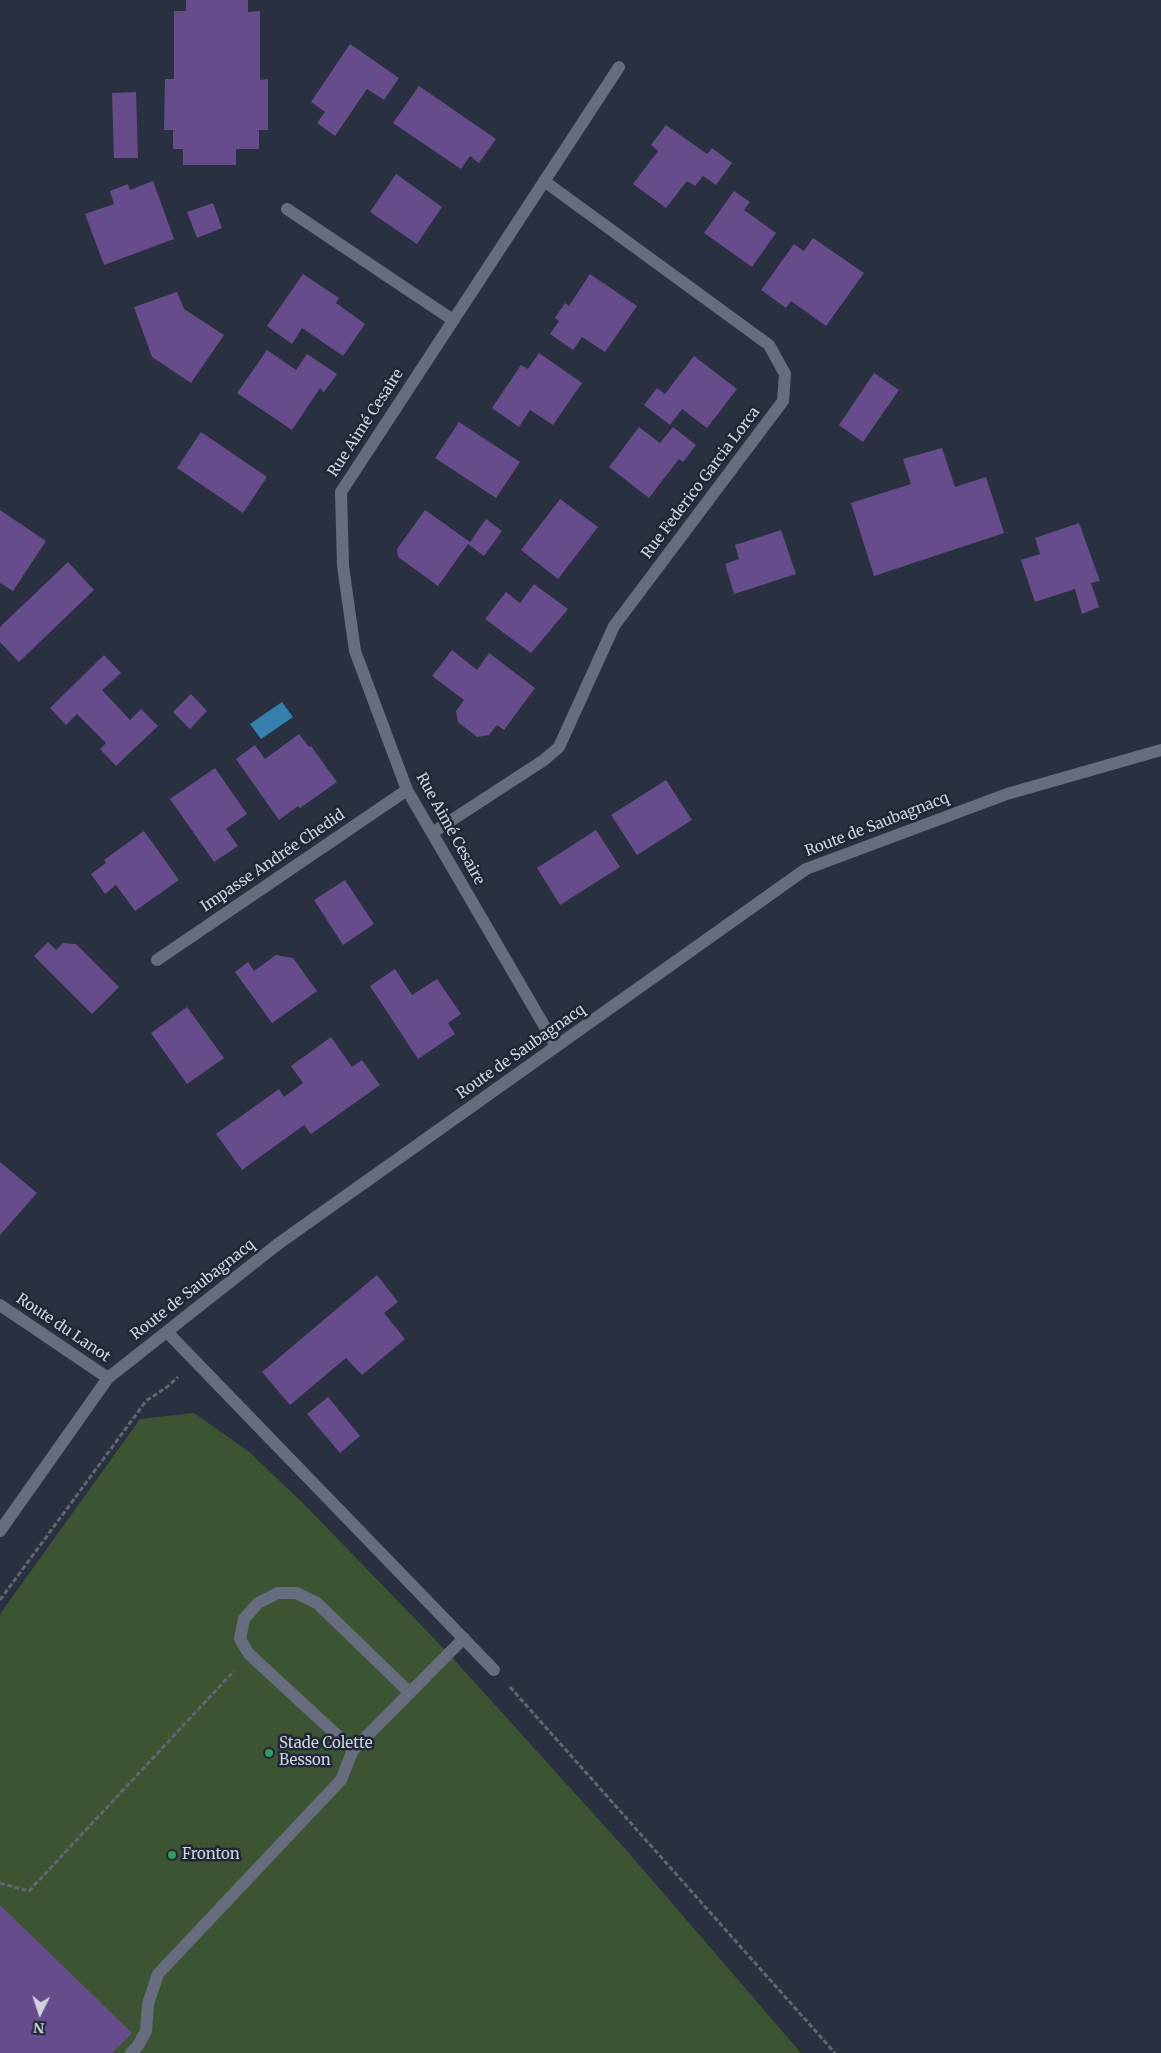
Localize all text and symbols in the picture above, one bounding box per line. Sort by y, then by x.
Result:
street label: Rue Aimé Cesaire [324,366,408,480]
street label: Rue Federico Garcia Lorca [638,404,764,562]
street label: Rue Aimé Cesaire [412,770,488,888]
street label: Route de Saubagnacq [802,789,952,861]
street label: Impasse Andrée Chedid [198,806,348,916]
street label: Route de Saubagnacq [453,1001,589,1103]
street label: Route de Saubagnacq [127,1236,259,1344]
street label: Route du Lanot [13,1290,113,1366]
place label: Stade Colette Besson [279,1735,373,1770]
marker: Stade Colette Besson [263,1747,275,1759]
place label: Fronton [182,1846,240,1864]
marker: Fronton [166,1849,178,1861]
north arrow [15,1988,65,2038]
text: N [33,2019,45,2037]

